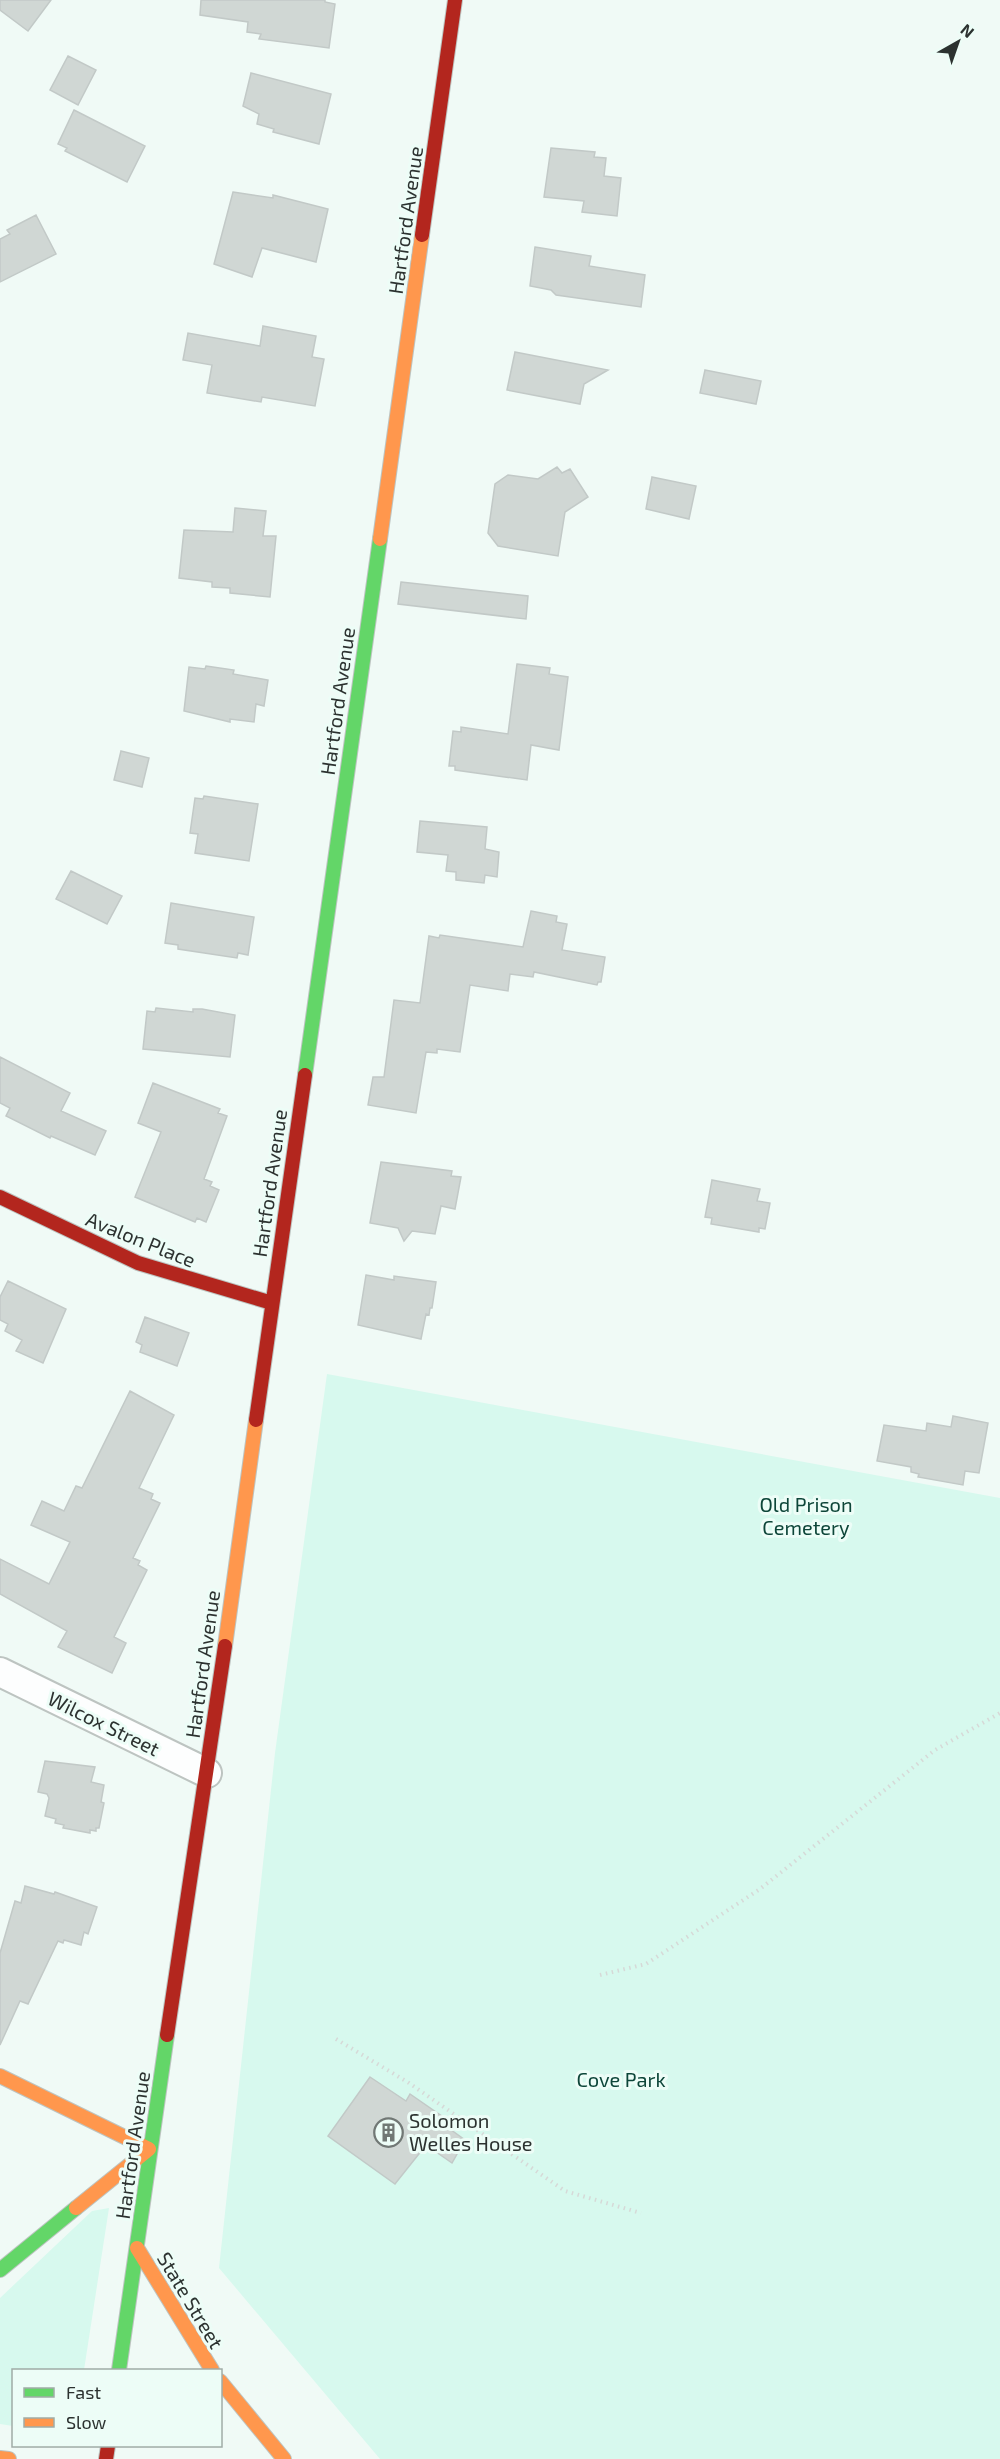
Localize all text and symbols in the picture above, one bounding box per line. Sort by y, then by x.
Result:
north arrow [928,12,988,72]
text: N [957,19,978,41]
street label: Hartford Avenue [383,145,427,295]
street label: Hartford Avenue [315,626,359,776]
street label: Hartford Avenue [247,1108,291,1258]
street label: Avalon Place [83,1206,199,1272]
park label: Old Prison Cemetery [759,1492,853,1539]
street label: Hartford Avenue [180,1589,224,1739]
street label: Wilcox Street [44,1686,164,1761]
park label: Cove Park [576,2067,666,2091]
street label: Hartford Avenue [110,2070,154,2220]
place label: Solomon Welles House [409,2108,533,2155]
building icon: Solomon Welles House [372,2116,404,2148]
street label: State Street [153,2247,229,2353]
legend [12,2369,222,2447]
text: Fast [66,2381,101,2403]
text: Slow [66,2411,107,2433]

